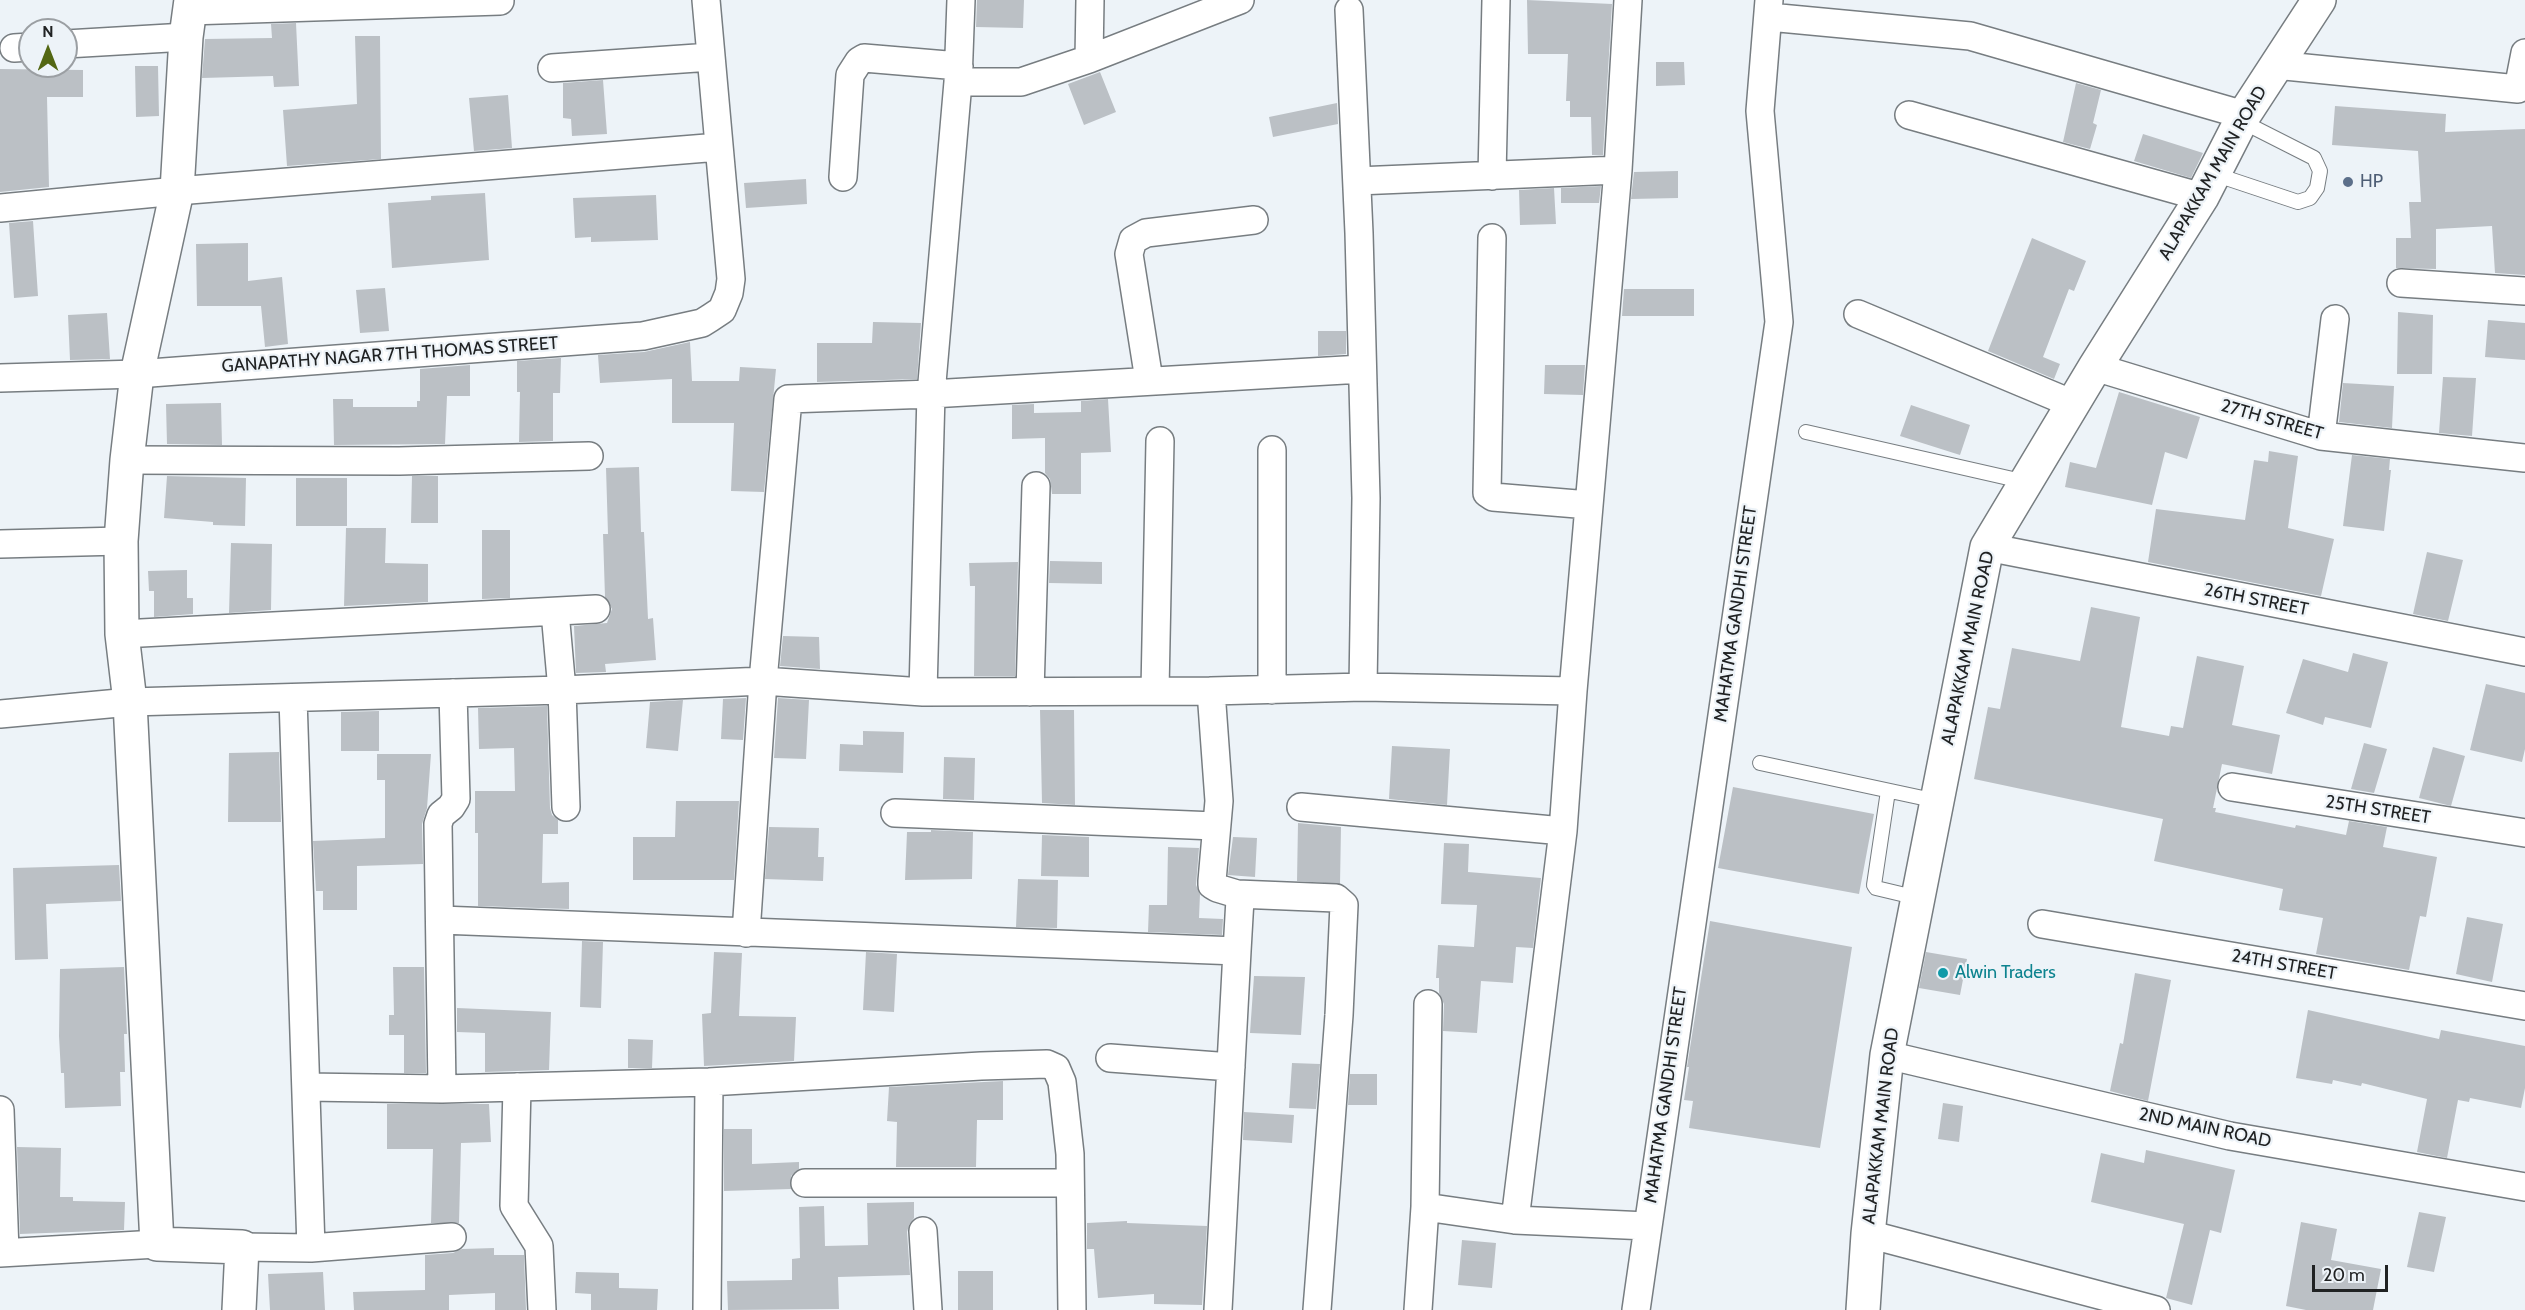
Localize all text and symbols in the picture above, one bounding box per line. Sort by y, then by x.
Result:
north arrow [18,18,78,78]
text: N [42,22,54,41]
street label: ALAPAKKAM MAIN ROAD [2154,82,2272,264]
place label: HP [2360,171,2383,193]
marker: HP [2341,175,2355,189]
street label: GANAPATHY NAGAR 7TH THOMAS STREET [221,332,559,378]
street label: 27TH STREET [2218,395,2326,445]
street label: MAHATMA GANDHI STREET [1710,504,1762,724]
street label: ALAPAKKAM MAIN ROAD [1937,549,1999,747]
street label: 26TH STREET [2202,579,2310,621]
street label: 25TH STREET [2324,791,2432,829]
street label: 24TH STREET [2230,945,2338,985]
place label: Alwin Traders [1955,962,2056,984]
marker: Alwin Traders [1936,966,1950,980]
street label: MAHATMA GANDHI STREET [1640,985,1692,1205]
street label: ALAPAKKAM MAIN ROAD [1858,1027,1904,1225]
street label: 2ND MAIN ROAD [2137,1103,2273,1153]
scale bar [2315,1253,2392,1291]
text: 20 m [2323,1264,2365,1286]

